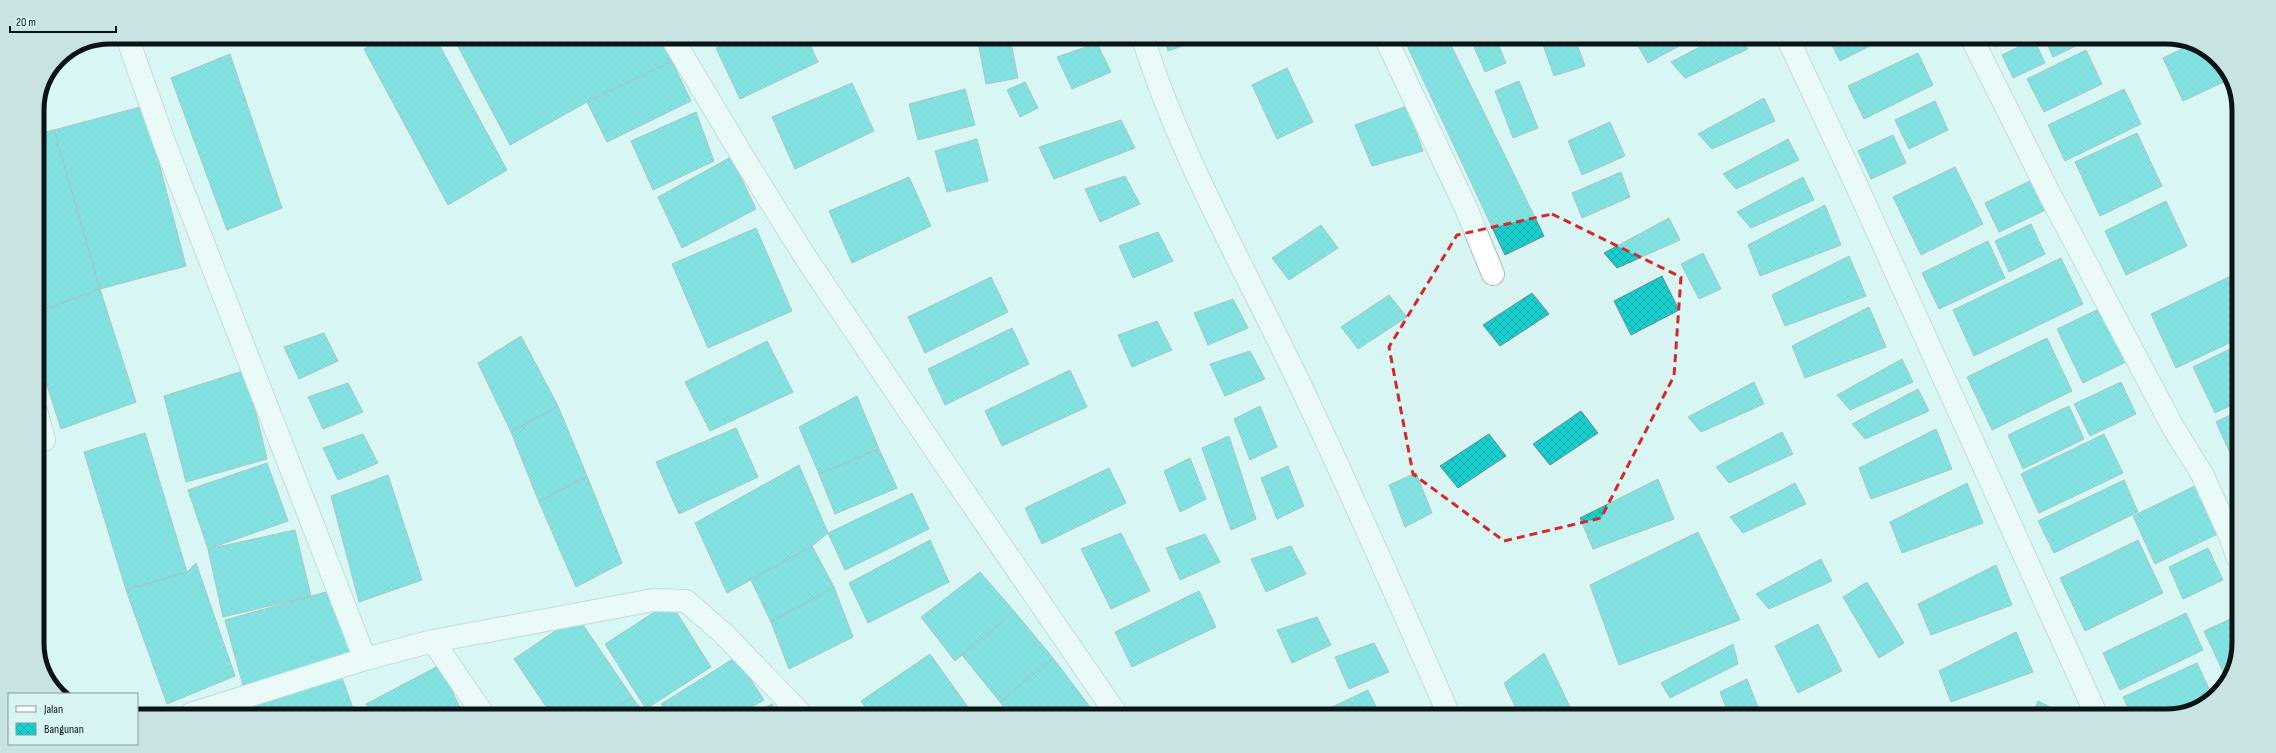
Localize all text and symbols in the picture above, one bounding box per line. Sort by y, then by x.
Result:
scale bar [10,8,116,34]
text: 20 m [16,15,36,30]
legend [8,693,138,745]
text: Jalan [43,702,63,717]
text: Bangunan [44,722,84,737]

